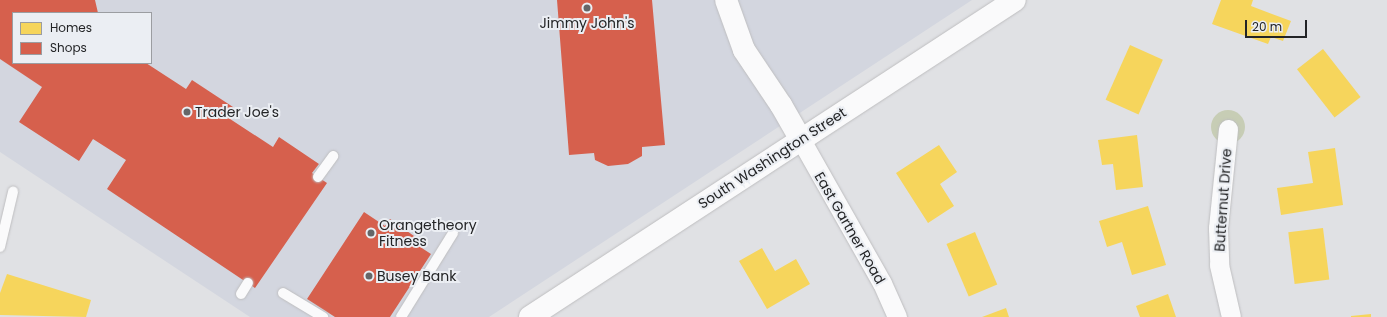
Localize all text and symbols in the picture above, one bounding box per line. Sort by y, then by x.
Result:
marker: Jimmy John's [582,3,592,13]
legend [12,12,152,64]
scale bar [1247,12,1309,38]
place label: Jimmy John's [539,15,635,31]
text: 20 m [1252,18,1282,35]
text: Homes [50,19,92,36]
text: Shops [50,39,87,56]
place label: Trader Joe's [195,104,279,120]
street label: South Washington Street [695,104,849,212]
marker: Trader Joe's [182,107,192,117]
street label: Butternut Drive [1211,148,1235,252]
street label: East Gartner Road [811,169,889,287]
place label: Orangetheory Fitness [379,217,477,250]
marker: Orangetheory Fitness [366,228,376,238]
place label: Busey Bank [377,268,456,284]
marker: Busey Bank [364,271,374,281]

